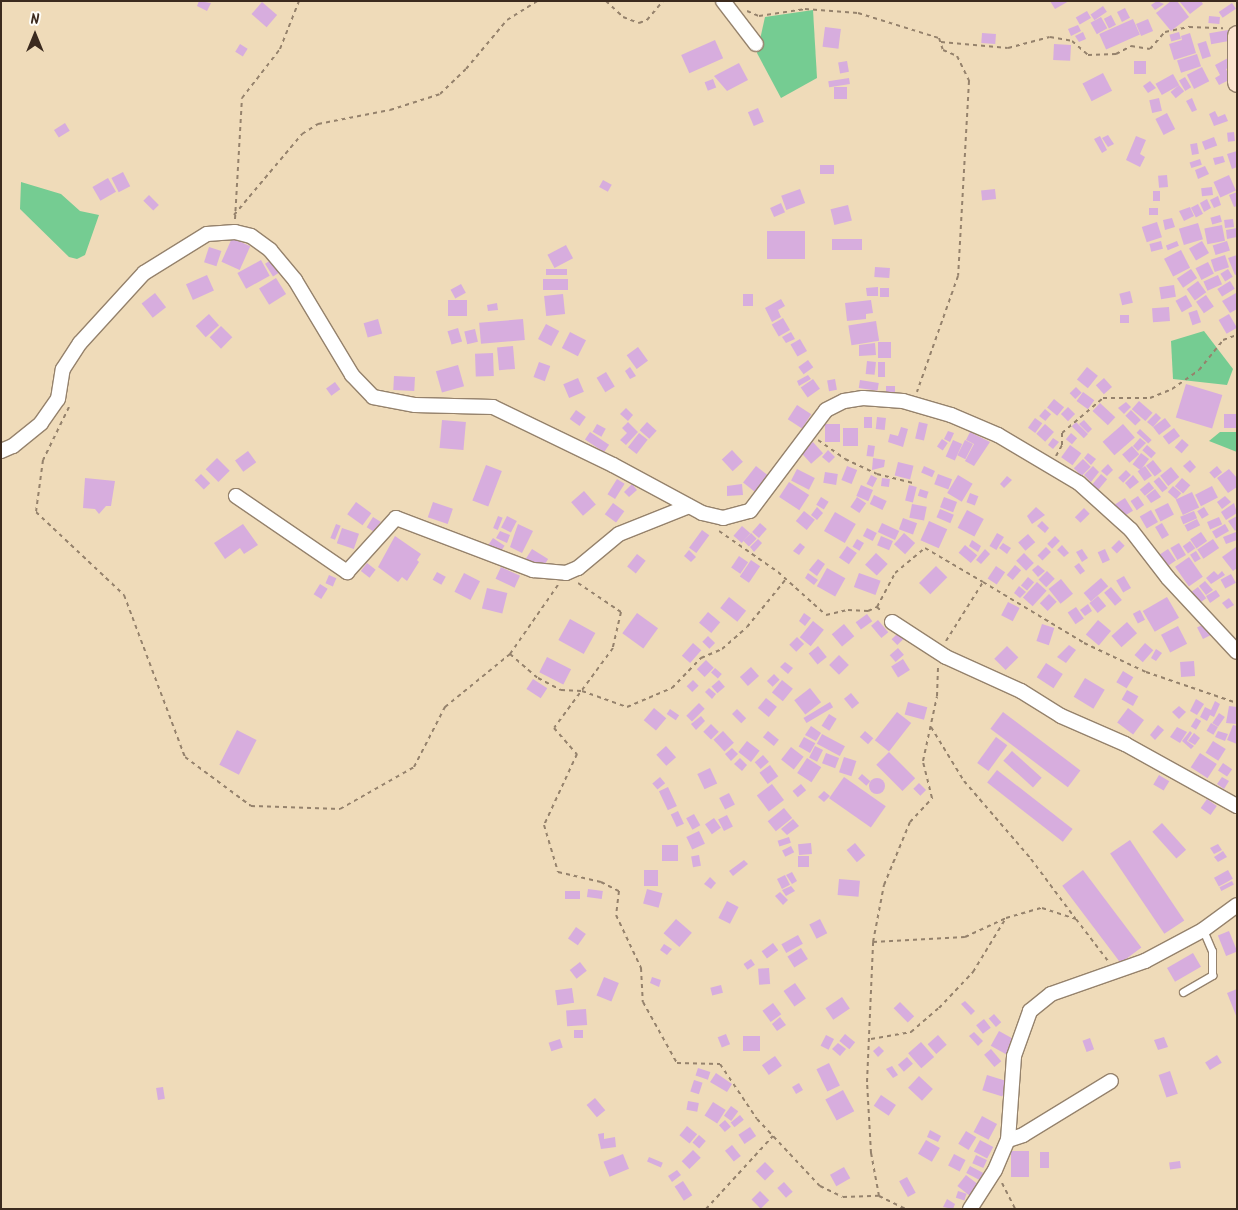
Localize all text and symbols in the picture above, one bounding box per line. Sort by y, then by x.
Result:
text: N [31,9,39,31]
north arrow [10,10,60,60]

